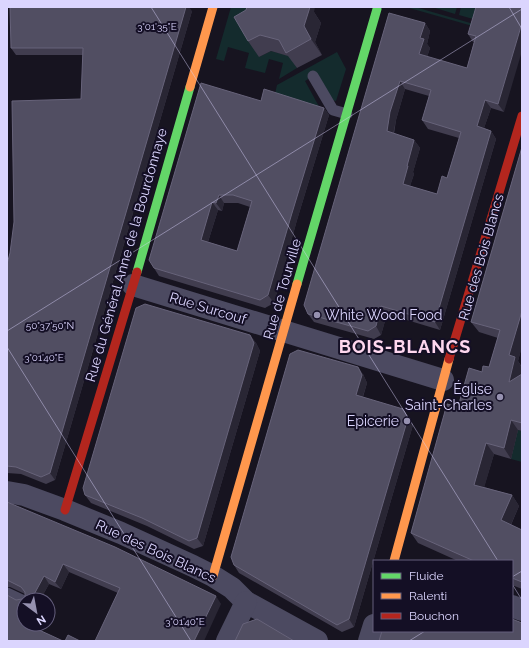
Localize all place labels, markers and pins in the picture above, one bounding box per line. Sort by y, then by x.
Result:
place label: White Wood Food [325,307,443,323]
marker: White Wood Food [312,310,322,320]
place label: Église Saint-Charles [405,380,492,413]
marker: Église Saint-Charles [495,392,505,402]
place label: Epicerie [347,413,399,429]
marker: Epicerie [402,416,412,426]

